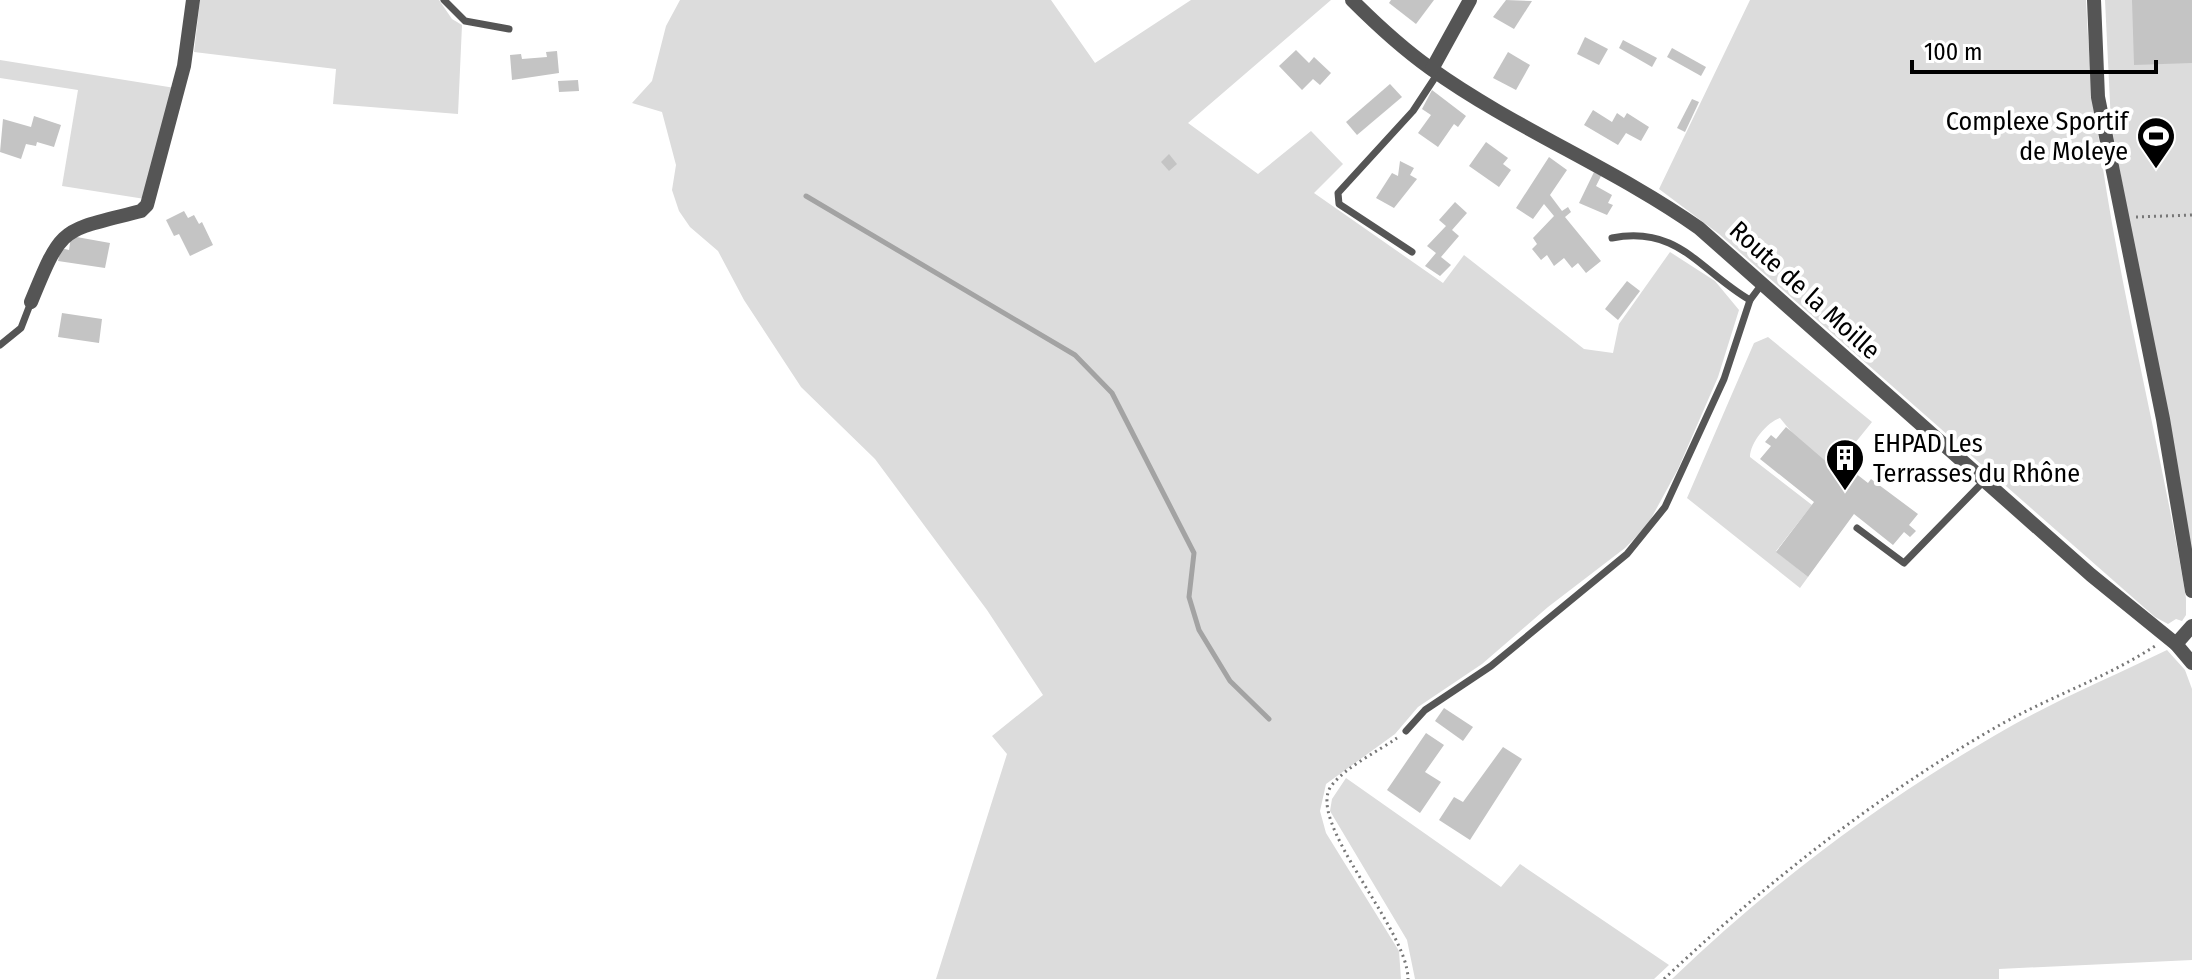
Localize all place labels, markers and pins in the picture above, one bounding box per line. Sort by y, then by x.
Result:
place label: Complexe Sportif de Moleye [1946,106,2130,167]
sports icon: Complexe Sportif de Moleye [2135,115,2177,170]
place label: EHPAD Les Terrasses du Rhône [1873,428,2080,489]
building icon: EHPAD Les Terrasses du Rhône [1824,437,1866,492]

